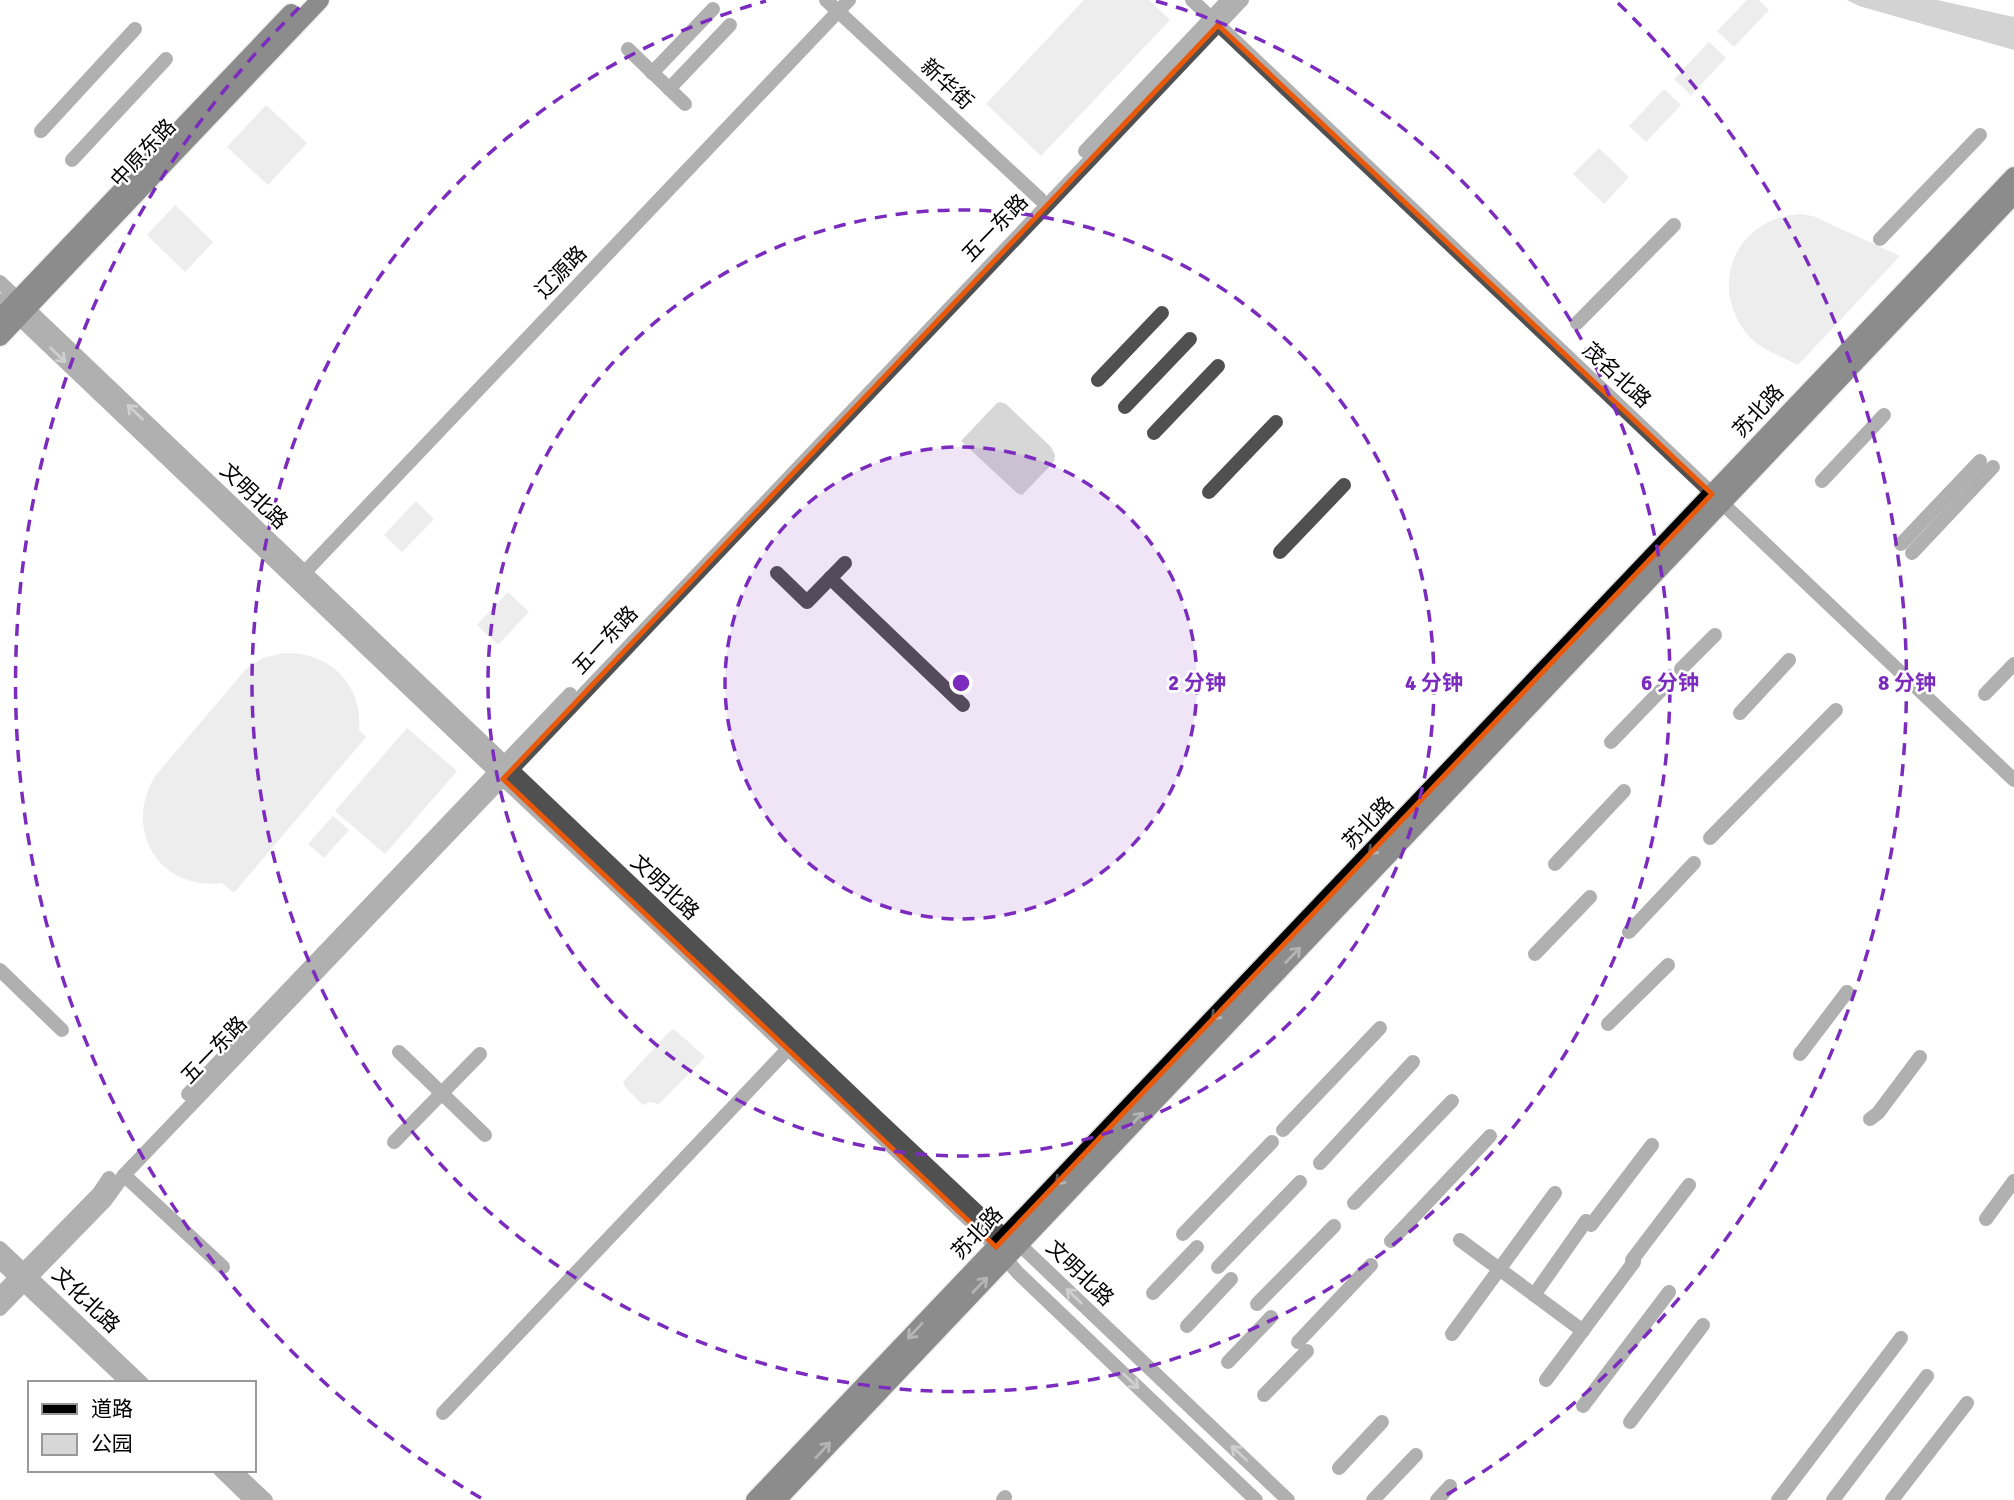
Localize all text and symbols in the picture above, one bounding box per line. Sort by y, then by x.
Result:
street label: 新华街 [915,53,979,115]
street label: 中原东路 [105,113,181,193]
street label: 五一东路 [956,189,1034,267]
street label: 辽源路 [530,240,592,304]
street label: 茂名北路 [1577,337,1657,413]
one-way arrow [49,347,66,364]
street label: 苏北路 [1727,379,1789,443]
one-way arrow [127,403,144,420]
street label: 文明北路 [215,457,293,535]
street label: 五一东路 [567,600,643,680]
text: 2 分钟 [1168,670,1226,696]
text: 4 分钟 [1405,670,1463,696]
text: 6 分钟 [1641,670,1699,696]
text: 8 分钟 [1878,670,1936,696]
centre of rings [949,671,973,695]
street label: 苏北路 [1337,791,1399,855]
one-way arrow [1368,838,1385,855]
street label: 文明北路 [625,849,705,925]
one-way arrow [1285,947,1302,964]
one-way arrow [1211,1003,1228,1020]
street label: 五一东路 [175,1011,253,1089]
one-way arrow [1128,1112,1145,1129]
one-way arrow [1054,1168,1071,1185]
street label: 苏北路 [946,1201,1008,1265]
street label: 文明北路 [1041,1234,1119,1312]
street label: 文化北路 [47,1261,125,1339]
one-way arrow [971,1277,988,1294]
one-way arrow [1066,1288,1083,1305]
one-way arrow [906,1322,923,1339]
one-way arrow [1122,1372,1139,1389]
legend [28,1381,256,1472]
text: 道路 [91,1396,133,1422]
text: 公园 [91,1431,133,1457]
one-way arrow [815,1442,832,1459]
one-way arrow [1231,1445,1248,1462]

